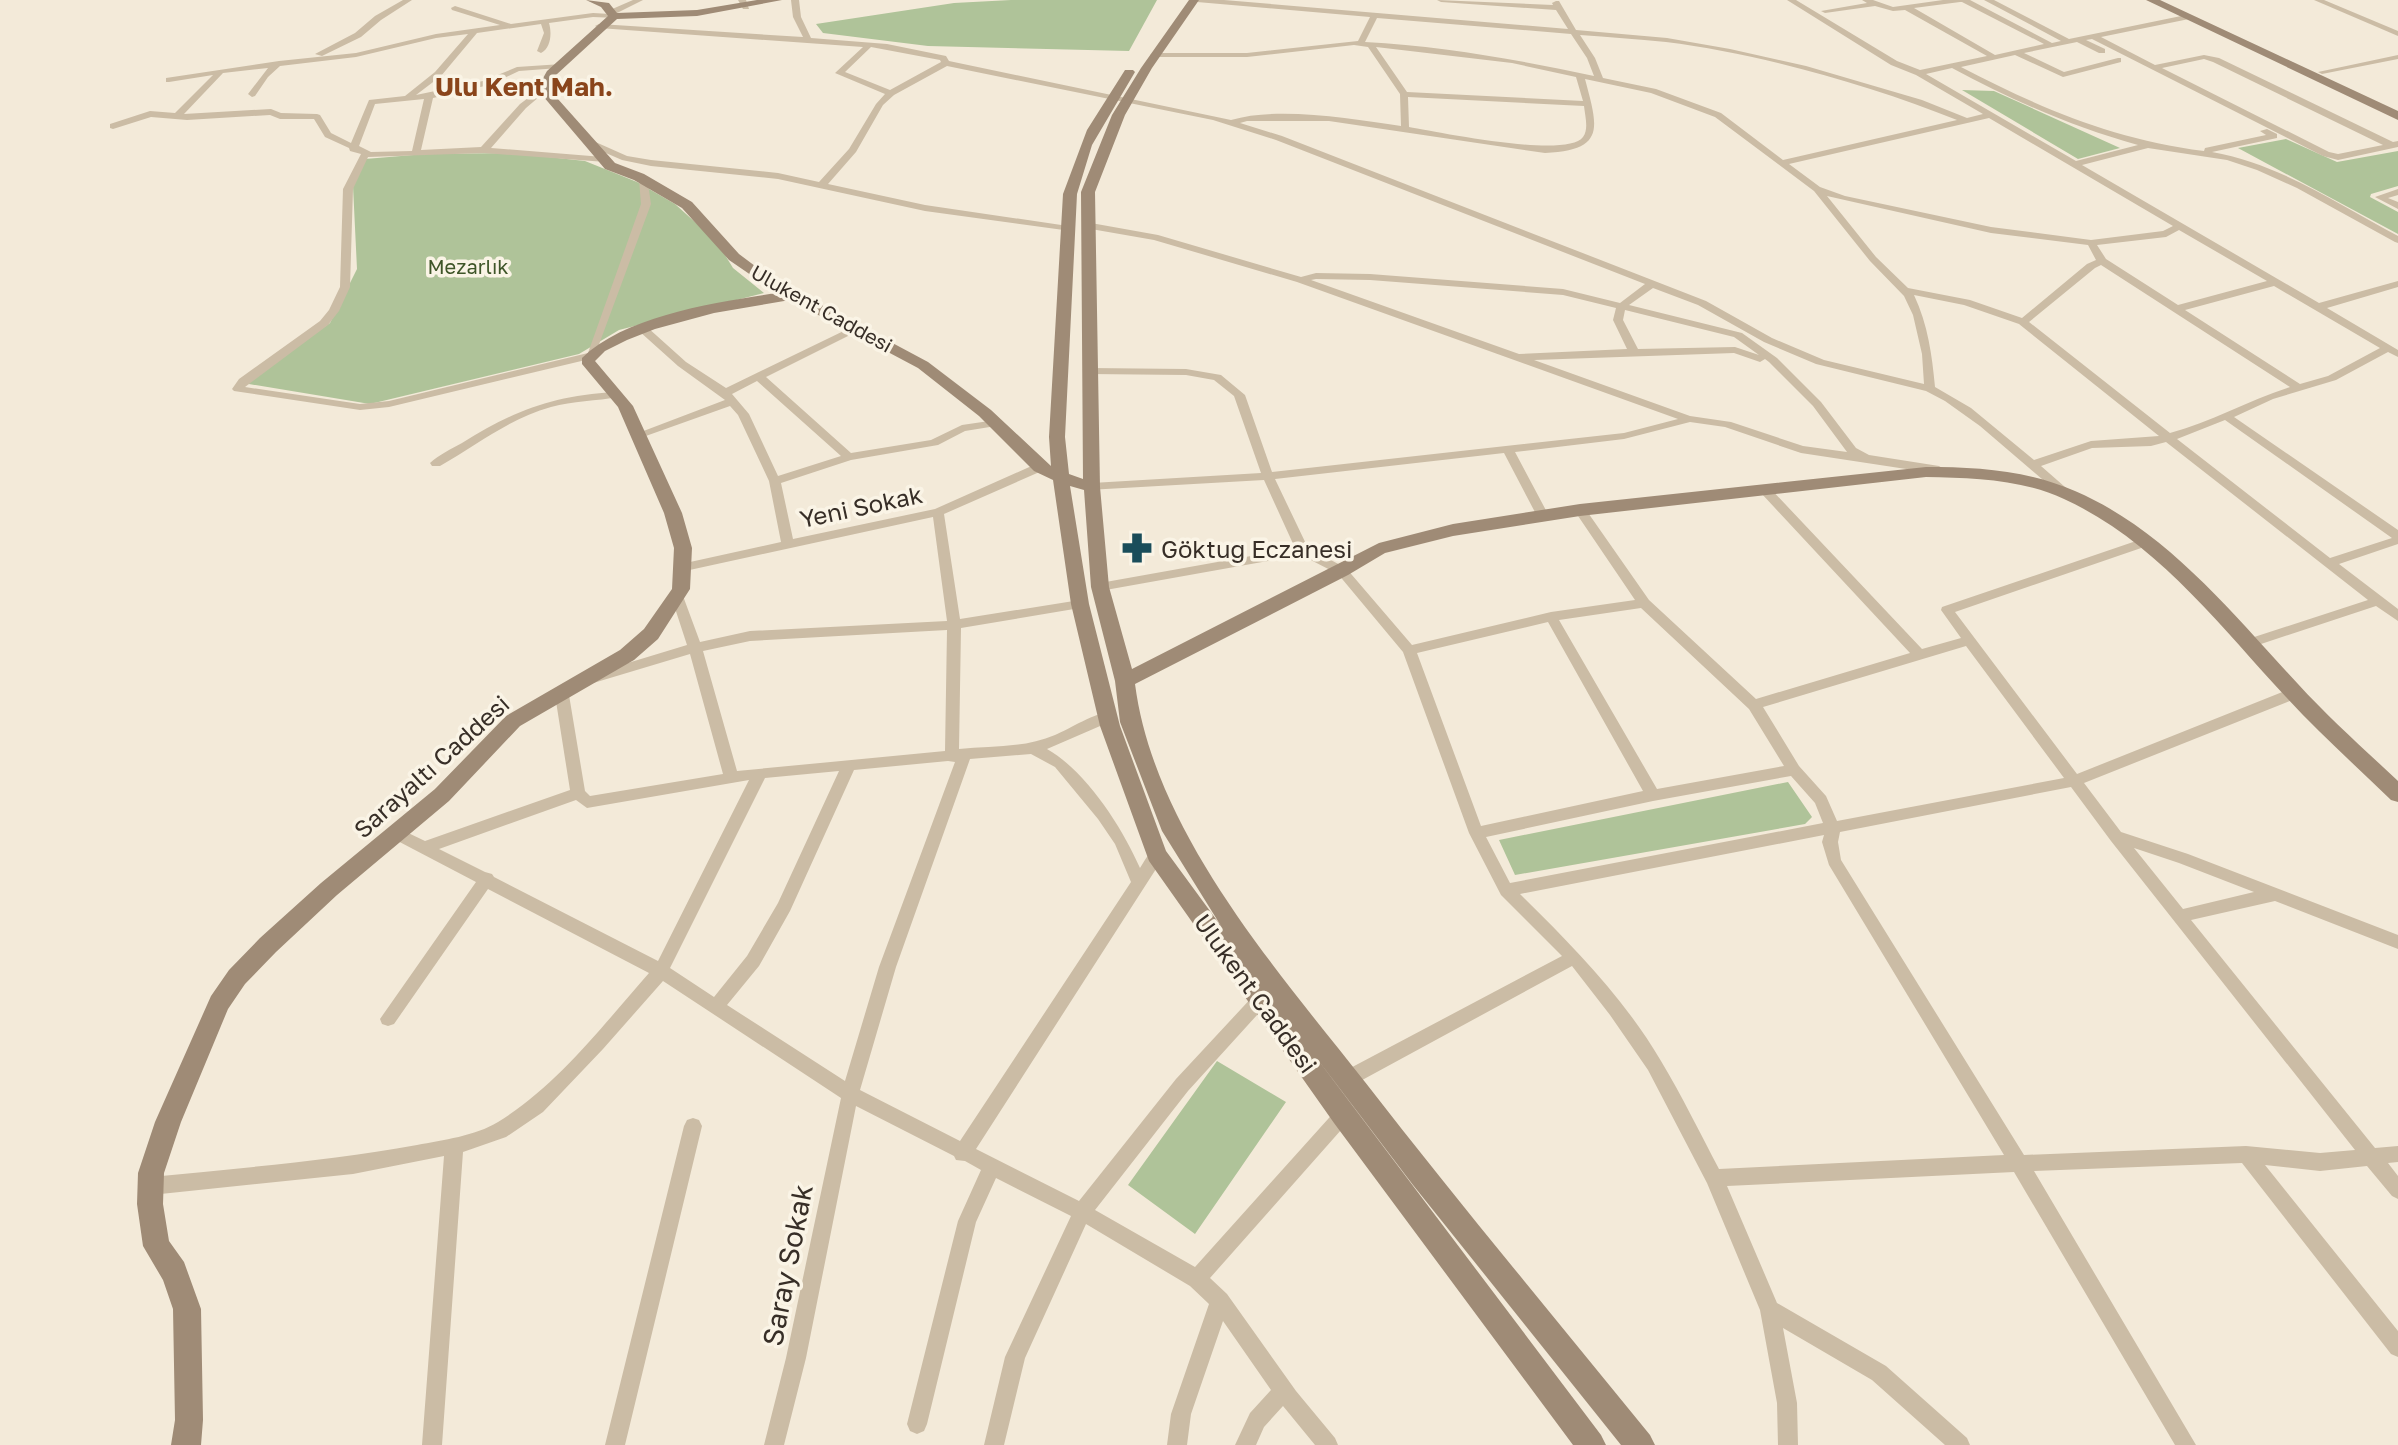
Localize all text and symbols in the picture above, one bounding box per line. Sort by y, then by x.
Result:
district label: Ulu Kent Mah. [435,71,613,102]
park label: Mezarlık [427,254,509,278]
street label: Ulukent Caddesi [747,259,897,357]
street label: Yeni Sokak [797,479,925,533]
pharmacy icon: Göktuğ Eczanesi [1120,531,1154,565]
place label: Göktuğ Eczanesi [1161,534,1352,563]
street label: Sarayaltı Caddesi [347,689,515,843]
street label: Ulukent Caddesi [1189,908,1323,1078]
street label: Saray Sokak [755,1181,819,1349]

